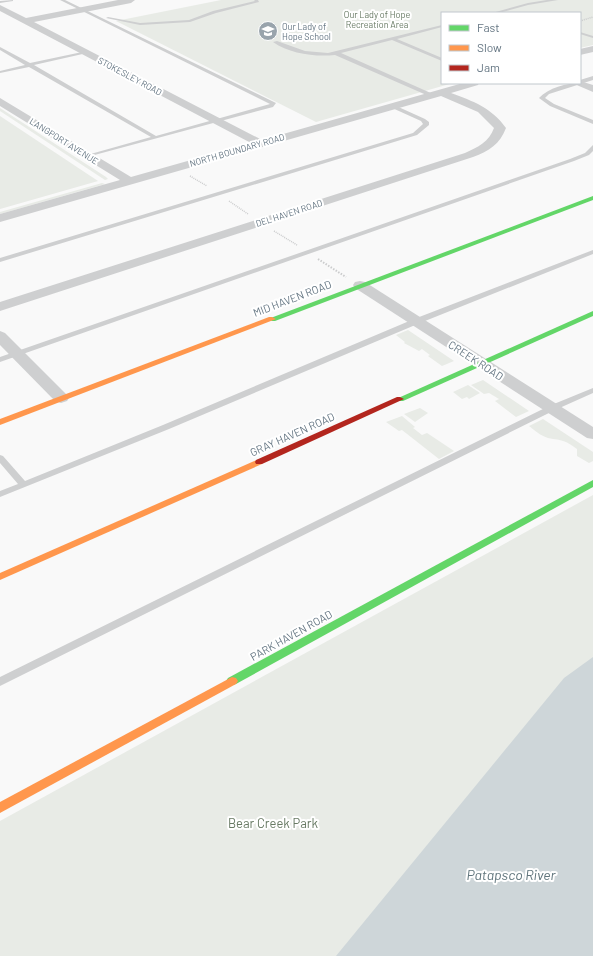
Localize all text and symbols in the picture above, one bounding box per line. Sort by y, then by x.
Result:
park label: Our Lady of Hope Recreation Area [344,9,410,30]
legend [441,12,581,84]
school or university icon: Our Lady of Hope School [257,20,279,42]
text: Fast [477,20,500,34]
place label: Our Lady of Hope School [282,21,331,42]
text: Slow [477,40,502,54]
street label: STOKESLEY ROAD [96,54,164,98]
text: Jam [477,60,500,74]
street label: LANGPORT AVENUE [28,115,100,167]
street label: NORTH BOUNDARY ROAD [188,131,286,169]
street label: DEL HAVEN ROAD [254,197,324,229]
street label: MID HAVEN ROAD [251,277,333,319]
street label: CREEK ROAD [446,337,506,383]
street label: GRAY HAVEN ROAD [248,409,337,459]
street label: PARK HAVEN ROAD [248,607,334,663]
park label: Bear Creek Park [228,815,319,831]
water label: Patapsco River [467,866,557,883]

